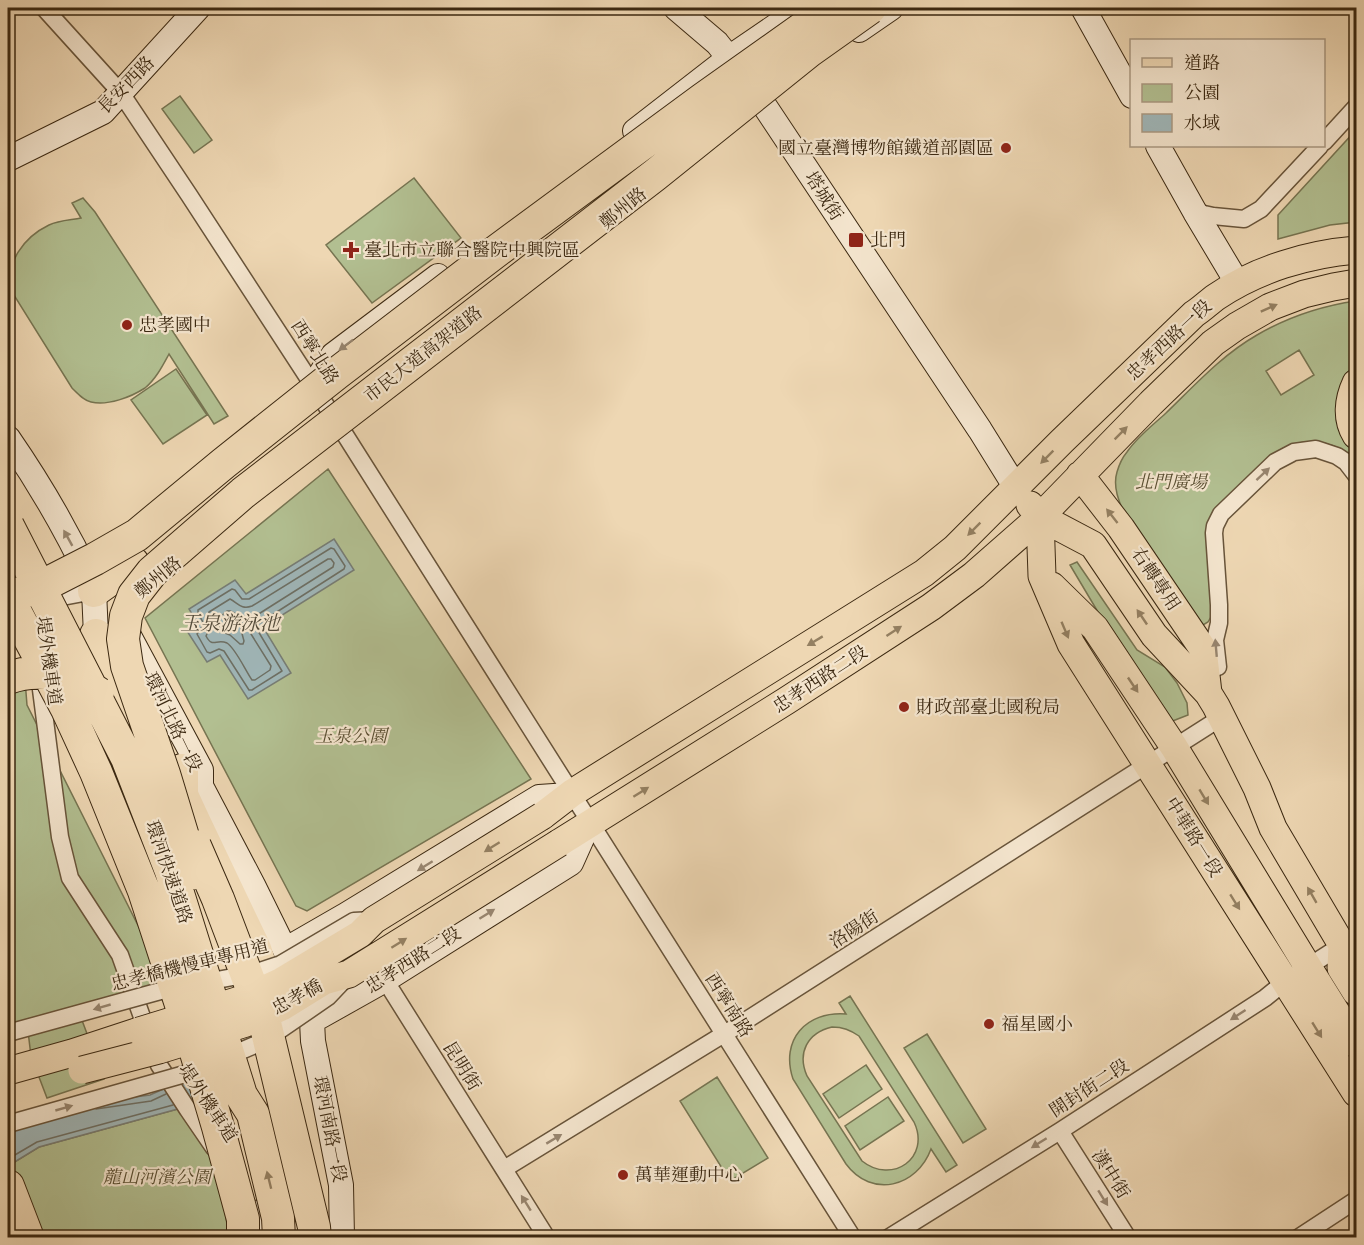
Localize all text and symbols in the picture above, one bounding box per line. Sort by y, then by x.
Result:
legend [1130,39,1325,147]
street label: 長安西路 [93,51,162,121]
text: 道路 [1184,52,1220,78]
text: 公園 [1184,82,1220,108]
text: 水域 [1184,112,1220,138]
place label: 國立臺灣博物館鐵道部園區 [778,137,994,163]
marker: 國立臺灣博物館鐵道部園區 [999,141,1013,155]
street label: 塔城街 [797,167,848,227]
street label: 鄭州路 [595,182,653,237]
place label: 北門 [870,229,906,255]
marker: 北門 [847,231,865,249]
place label: 臺北市立聯合醫院中興院區 [364,239,580,265]
marker: 臺北市立聯合醫院中興院區 [342,241,360,259]
street label: 忠孝西路一段 [1122,295,1219,388]
street label: 市民大道高架道路 [359,301,489,410]
one-way arrow [1260,303,1278,313]
place label: 忠孝國中 [139,314,211,340]
street label: 西寧北路 [283,316,343,390]
marker: 忠孝國中 [120,318,134,332]
one-way arrow [338,339,354,351]
one-way arrow [1113,427,1127,441]
one-way arrow [1040,450,1054,464]
one-way arrow [1256,467,1270,481]
park label: 北門廣場 [1135,471,1209,497]
one-way arrow [1105,508,1118,524]
one-way arrow [968,522,982,536]
one-way arrow [63,529,73,546]
street label: 右轉專用 [1123,543,1185,617]
street label: 鄭州路 [130,551,188,606]
one-way arrow [1137,609,1148,625]
water label: 玉泉游泳池 [180,611,282,640]
street label: 堤外機車道 [28,615,66,708]
one-way arrow [1060,622,1070,640]
one-way arrow [886,625,902,637]
one-way arrow [807,635,823,646]
one-way arrow [1211,639,1221,658]
street label: 忠孝西路二段 [769,640,873,721]
street label: 環河北路一段 [136,669,207,777]
one-way arrow [1127,677,1139,693]
place label: 財政部臺北國稅局 [916,696,1060,722]
marker: 財政部臺北國稅局 [897,700,911,714]
park label: 玉泉公園 [315,725,390,751]
one-way arrow [633,786,649,797]
one-way arrow [1199,789,1210,805]
street label: 中華路一段 [1157,793,1227,883]
street label: 環河快速道路 [137,817,197,928]
one-way arrow [484,842,500,853]
one-way arrow [417,860,433,871]
one-way arrow [1308,886,1318,903]
one-way arrow [1230,894,1241,910]
street label: 洛陽街 [825,905,885,956]
one-way arrow [479,909,495,920]
street label: 忠孝西路二段 [361,922,467,1001]
street label: 忠孝橋機慢車專用道 [109,935,272,999]
one-way arrow [391,938,407,949]
street label: 西寧南路 [697,969,757,1043]
street label: 忠孝橋 [268,975,328,1023]
one-way arrow [93,1003,111,1012]
one-way arrow [1231,1009,1247,1021]
place label: 福星國小 [1001,1013,1073,1039]
marker: 福星國小 [982,1017,996,1031]
one-way arrow [1312,1022,1323,1039]
street label: 昆明街 [435,1037,486,1097]
street label: 開封街二段 [1045,1054,1135,1125]
street label: 堤外機車道 [170,1060,242,1149]
street label: 環河南路一段 [305,1074,351,1185]
one-way arrow [55,1103,73,1113]
one-way arrow [546,1133,562,1144]
one-way arrow [1031,1138,1047,1149]
street label: 漢中街 [1084,1145,1135,1205]
place label: 萬華運動中心 [635,1164,743,1190]
park label: 龍山河濱公園 [103,1166,214,1192]
marker: 萬華運動中心 [616,1168,630,1182]
one-way arrow [264,1171,274,1189]
one-way arrow [1097,1189,1109,1205]
one-way arrow [520,1195,531,1211]

